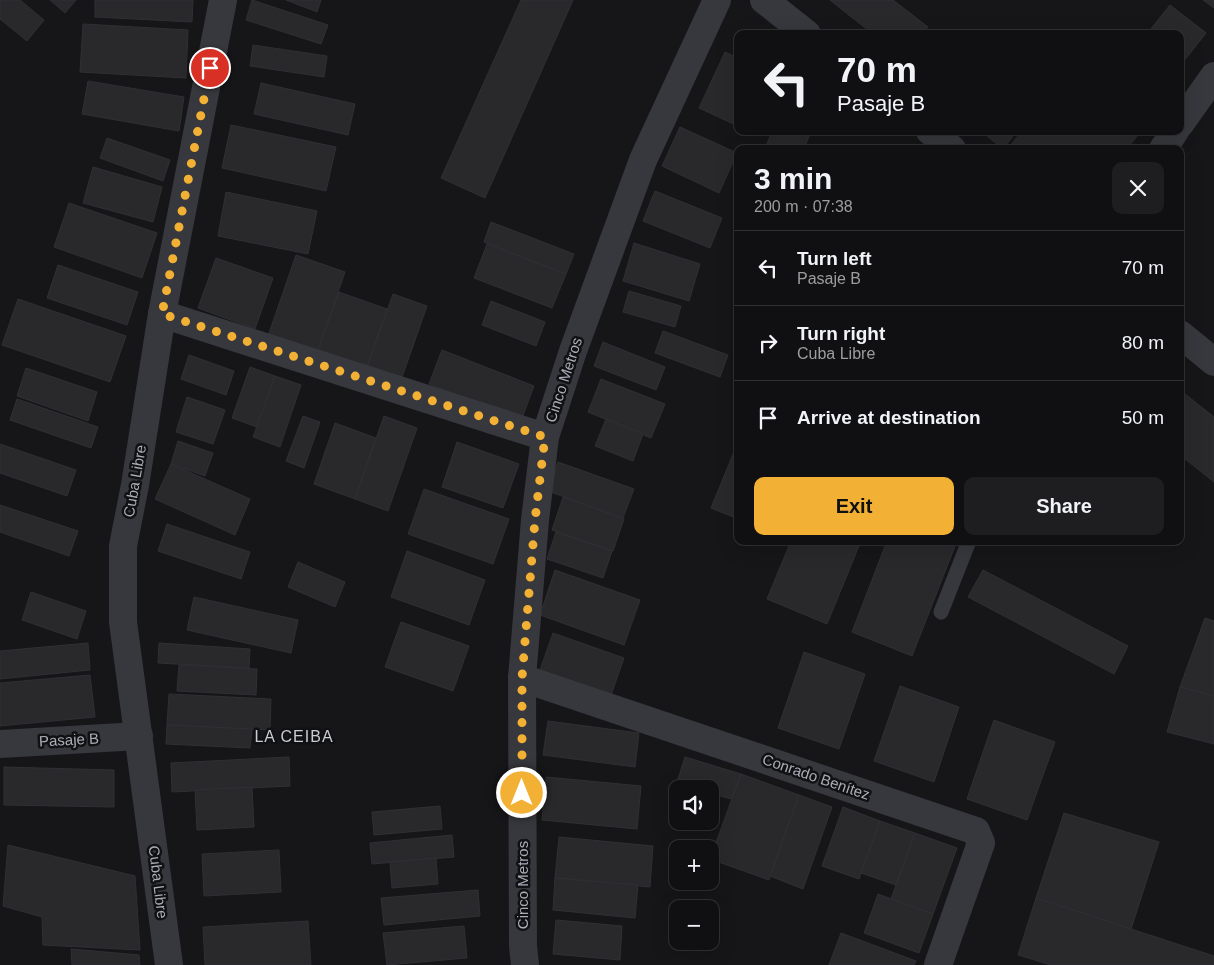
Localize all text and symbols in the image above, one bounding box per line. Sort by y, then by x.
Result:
pin [189,47,231,89]
icon: left [754,50,819,115]
text: 70 m [837,50,917,89]
icon: arrive [196,54,224,82]
text: Pasaje B [837,91,925,116]
text: 3 min [754,162,832,195]
button: close [1112,162,1164,214]
text: 200 m · 07:38 [754,198,853,215]
text: Turn left [797,248,872,269]
icon: left [754,254,782,282]
text: 70 m [1122,257,1164,278]
text: Pasaje B [797,270,861,287]
text: Turn right [797,323,885,344]
icon: right [754,329,782,357]
text: 80 m [1122,332,1164,353]
street label: Cinco Metros [542,335,585,424]
text: Cuba Libre [797,345,875,362]
icon: arrive [754,404,782,432]
text: Arrive at destination [797,407,981,428]
text: 50 m [1122,407,1164,428]
street label: Cuba Libre [120,443,149,519]
button: Exit [754,477,954,535]
button: Share [964,477,1164,535]
district label: LA CEIBA [254,728,334,745]
street label: Pasaje B [39,729,99,750]
street label: Conrado Benítez [760,750,872,803]
position arrow [495,766,547,818]
map controls [669,780,719,950]
button: sound [669,780,719,830]
button: + [669,840,719,890]
street label: Cinco Metros [514,841,531,929]
street label: Cuba Libre [146,844,171,919]
button: − [669,900,719,950]

